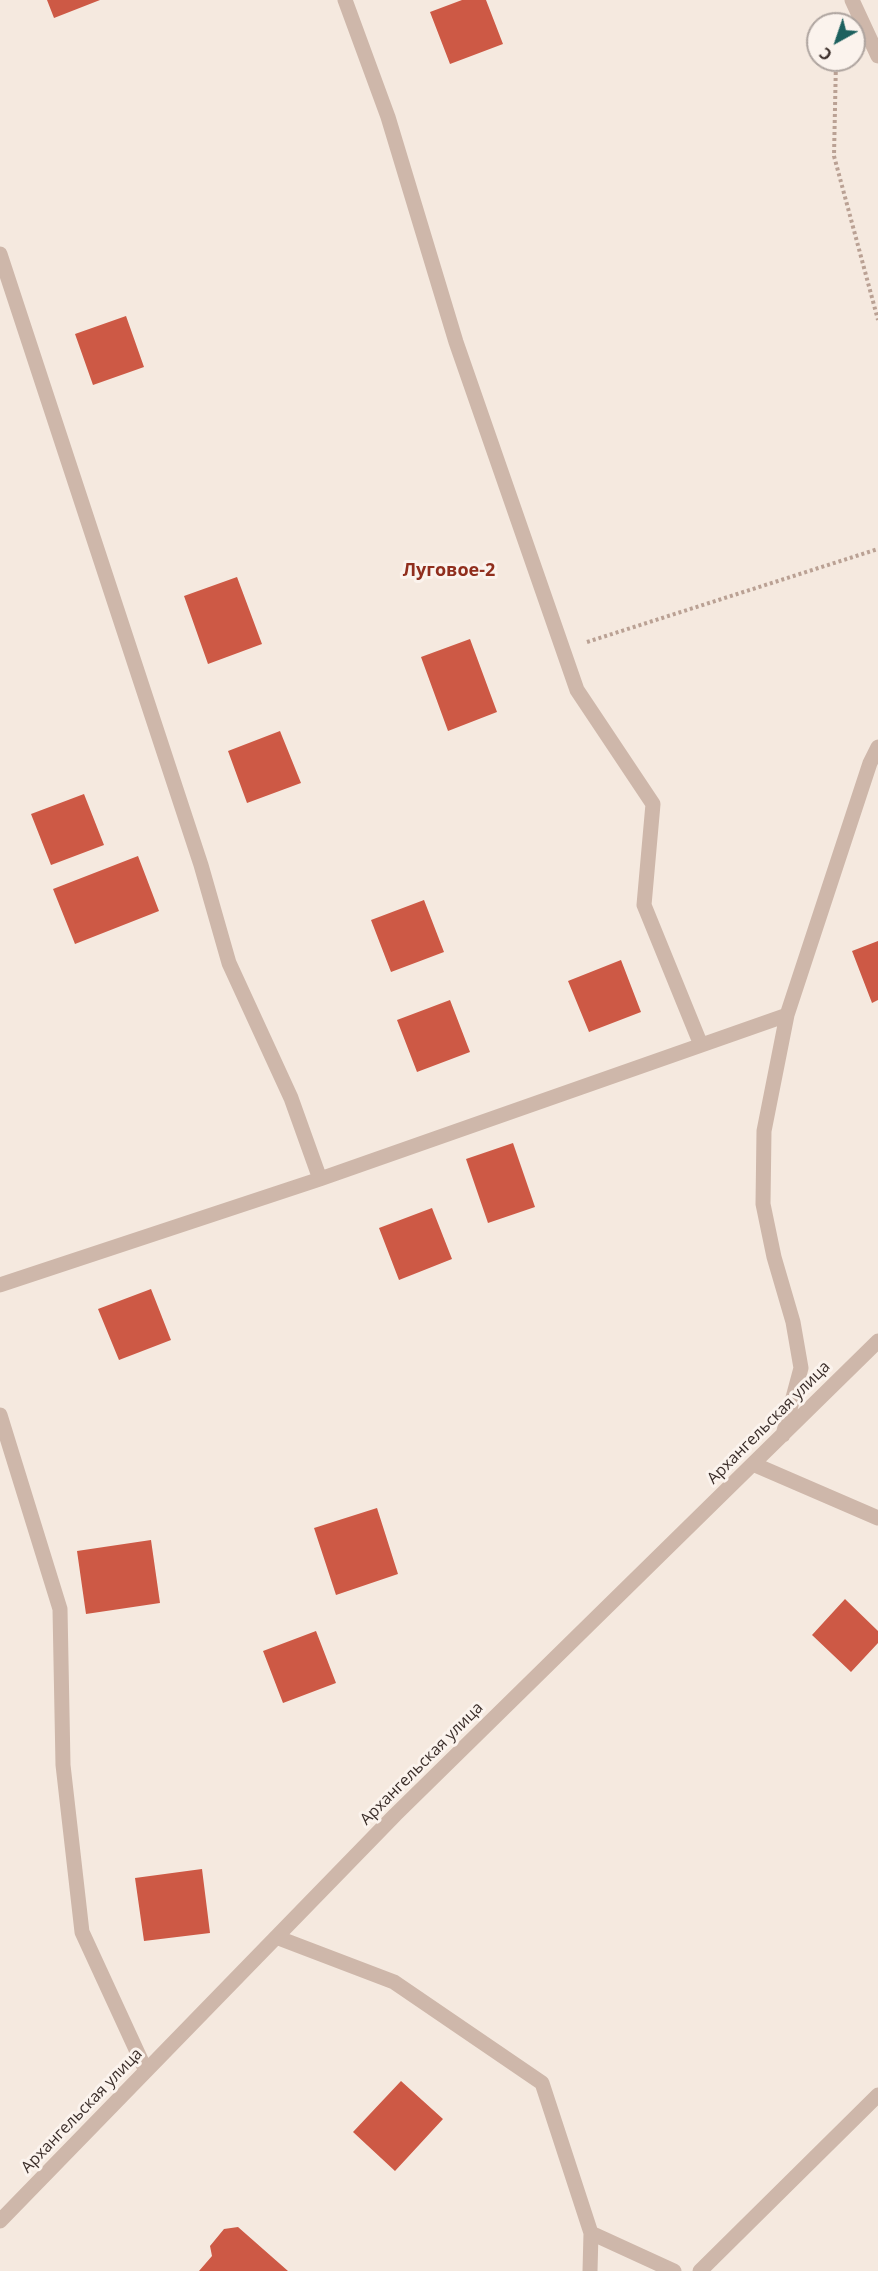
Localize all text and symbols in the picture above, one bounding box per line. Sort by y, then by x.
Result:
north arrow [806,12,866,72]
text: С [815,43,837,66]
district label: Луговое-2 [403,560,495,582]
street label: Архангельская улица [704,1358,834,1488]
street label: Архангельская улица [357,1699,487,1829]
street label: Архангельская улица [17,2045,147,2177]

